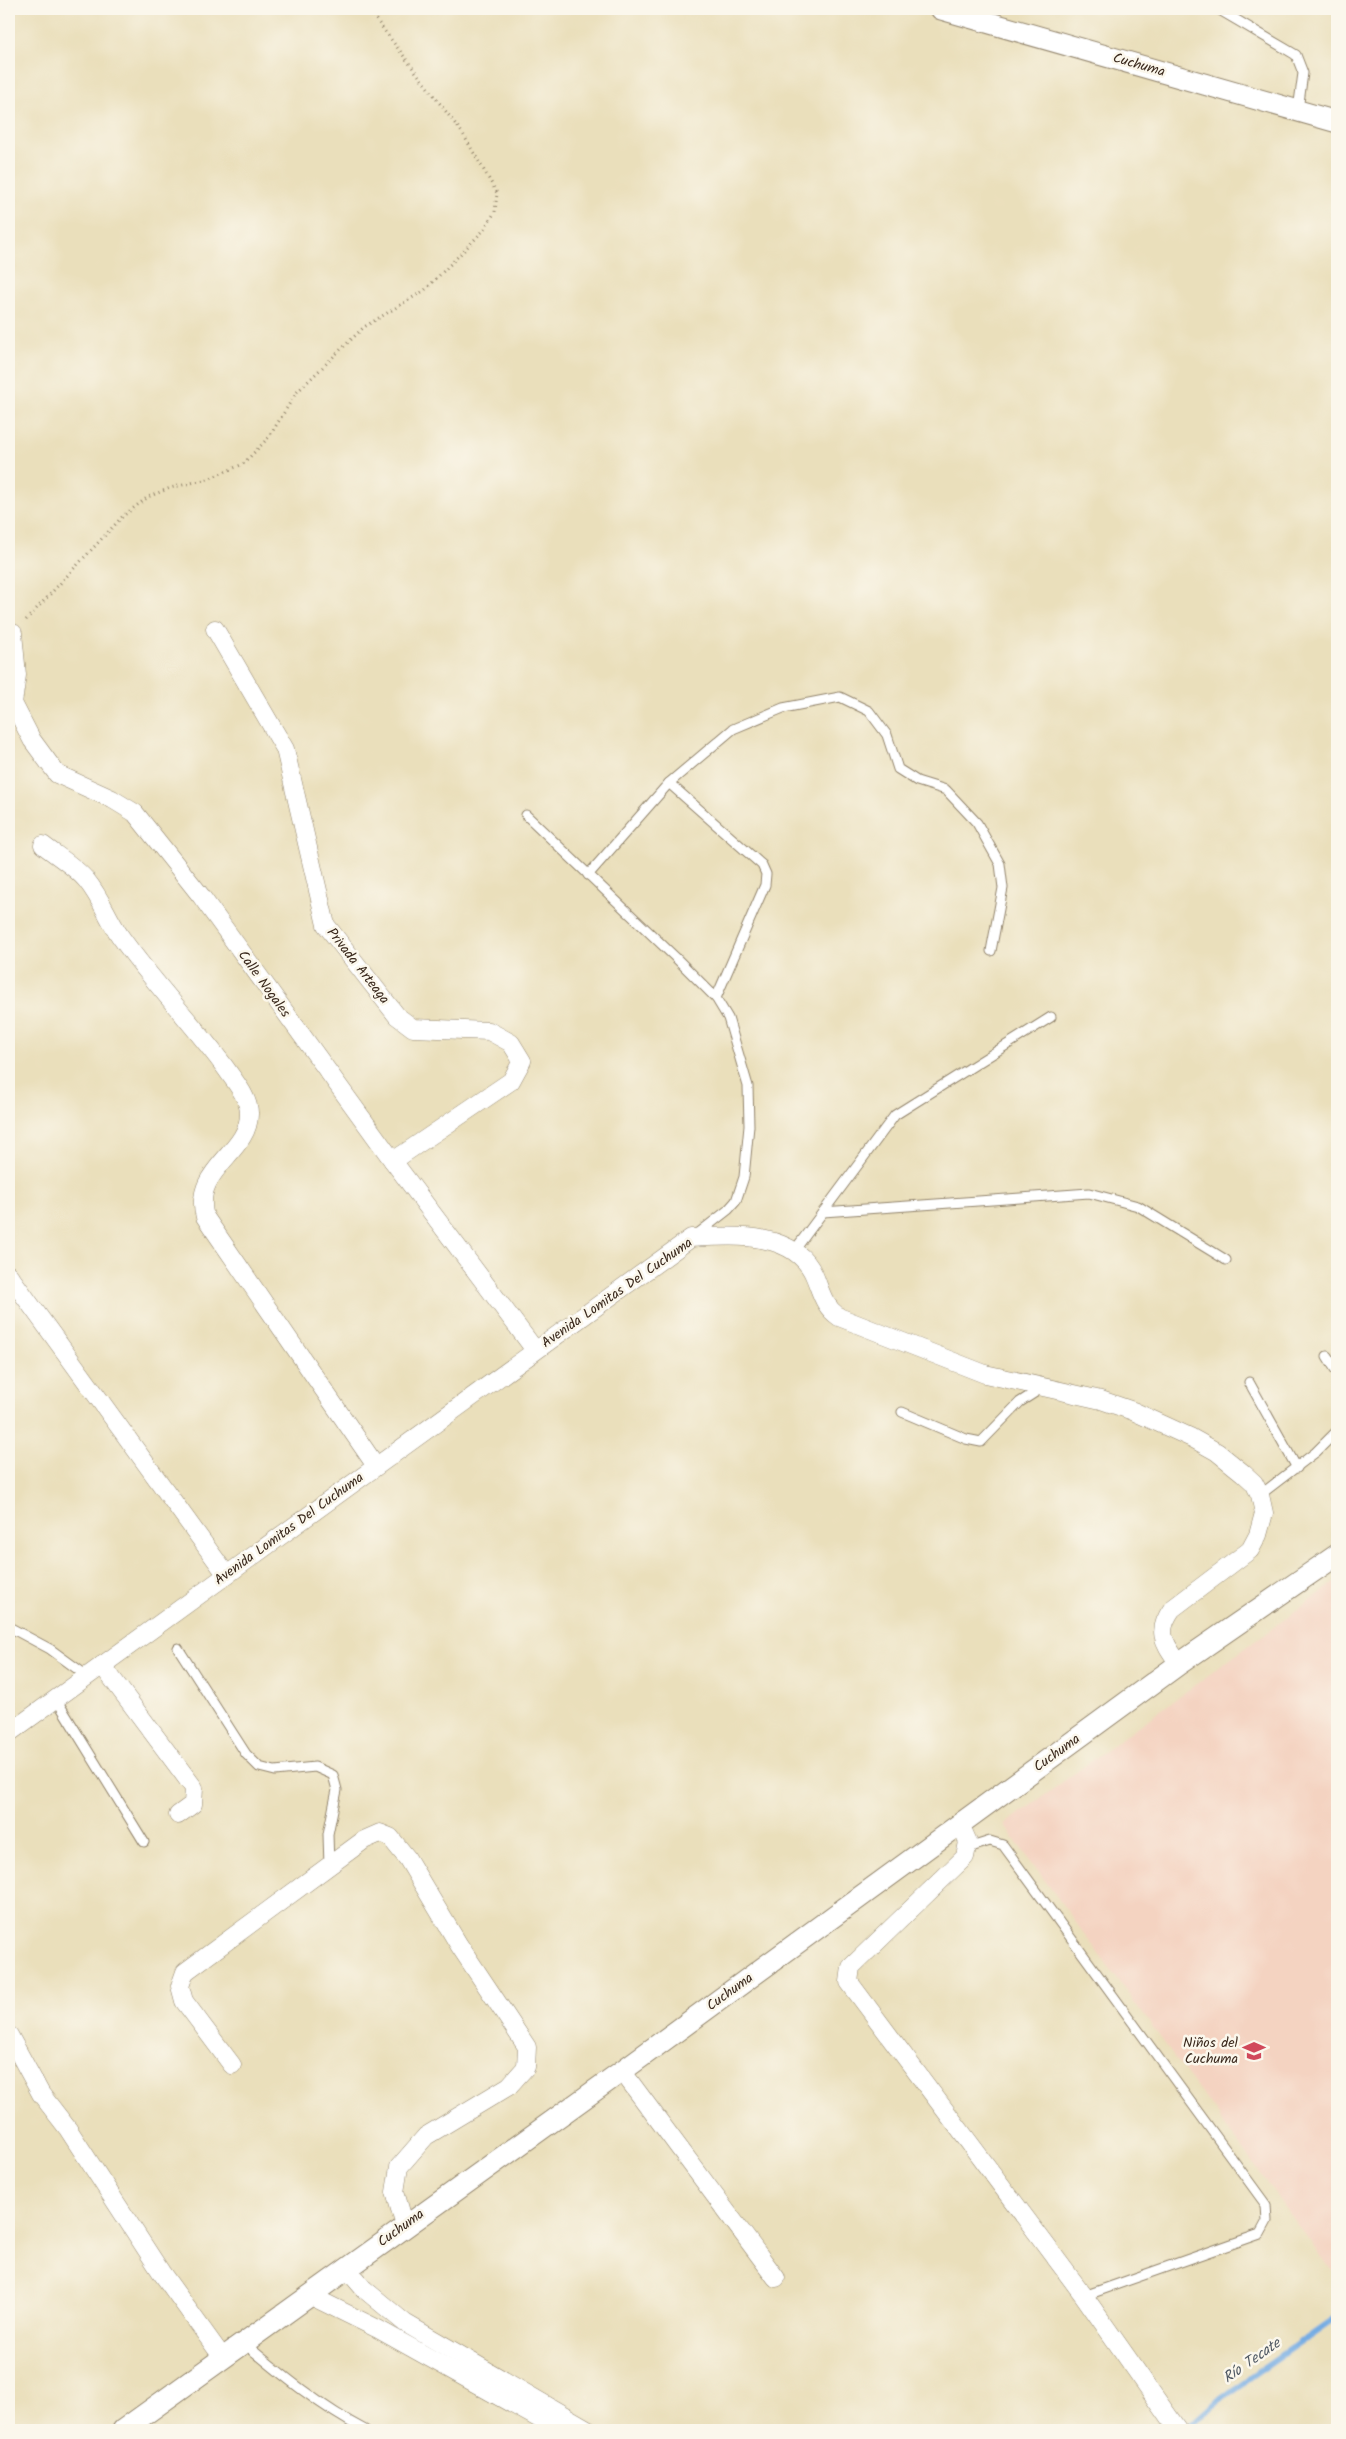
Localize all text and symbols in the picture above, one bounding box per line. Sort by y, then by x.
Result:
street label: Cuchuma [1110,47,1168,83]
street label: Privada Arteaga [321,923,395,1009]
street label: Calle Nogales [232,946,296,1022]
street label: Avenida Lomitas Del Cuchuma [537,1232,697,1354]
street label: Avenida Lomitas Del Cuchuma [210,1467,368,1591]
street label: Cuchuma [1029,1728,1085,1778]
street label: Cuchuma [702,1967,758,2017]
place label: Niños del Cuchuma [1183,2032,1239,2070]
school or university icon: Niños del Cuchuma [1241,2038,1267,2064]
street label: Cuchuma [373,2203,429,2253]
water label: Río Tecate [1218,2331,1287,2390]

